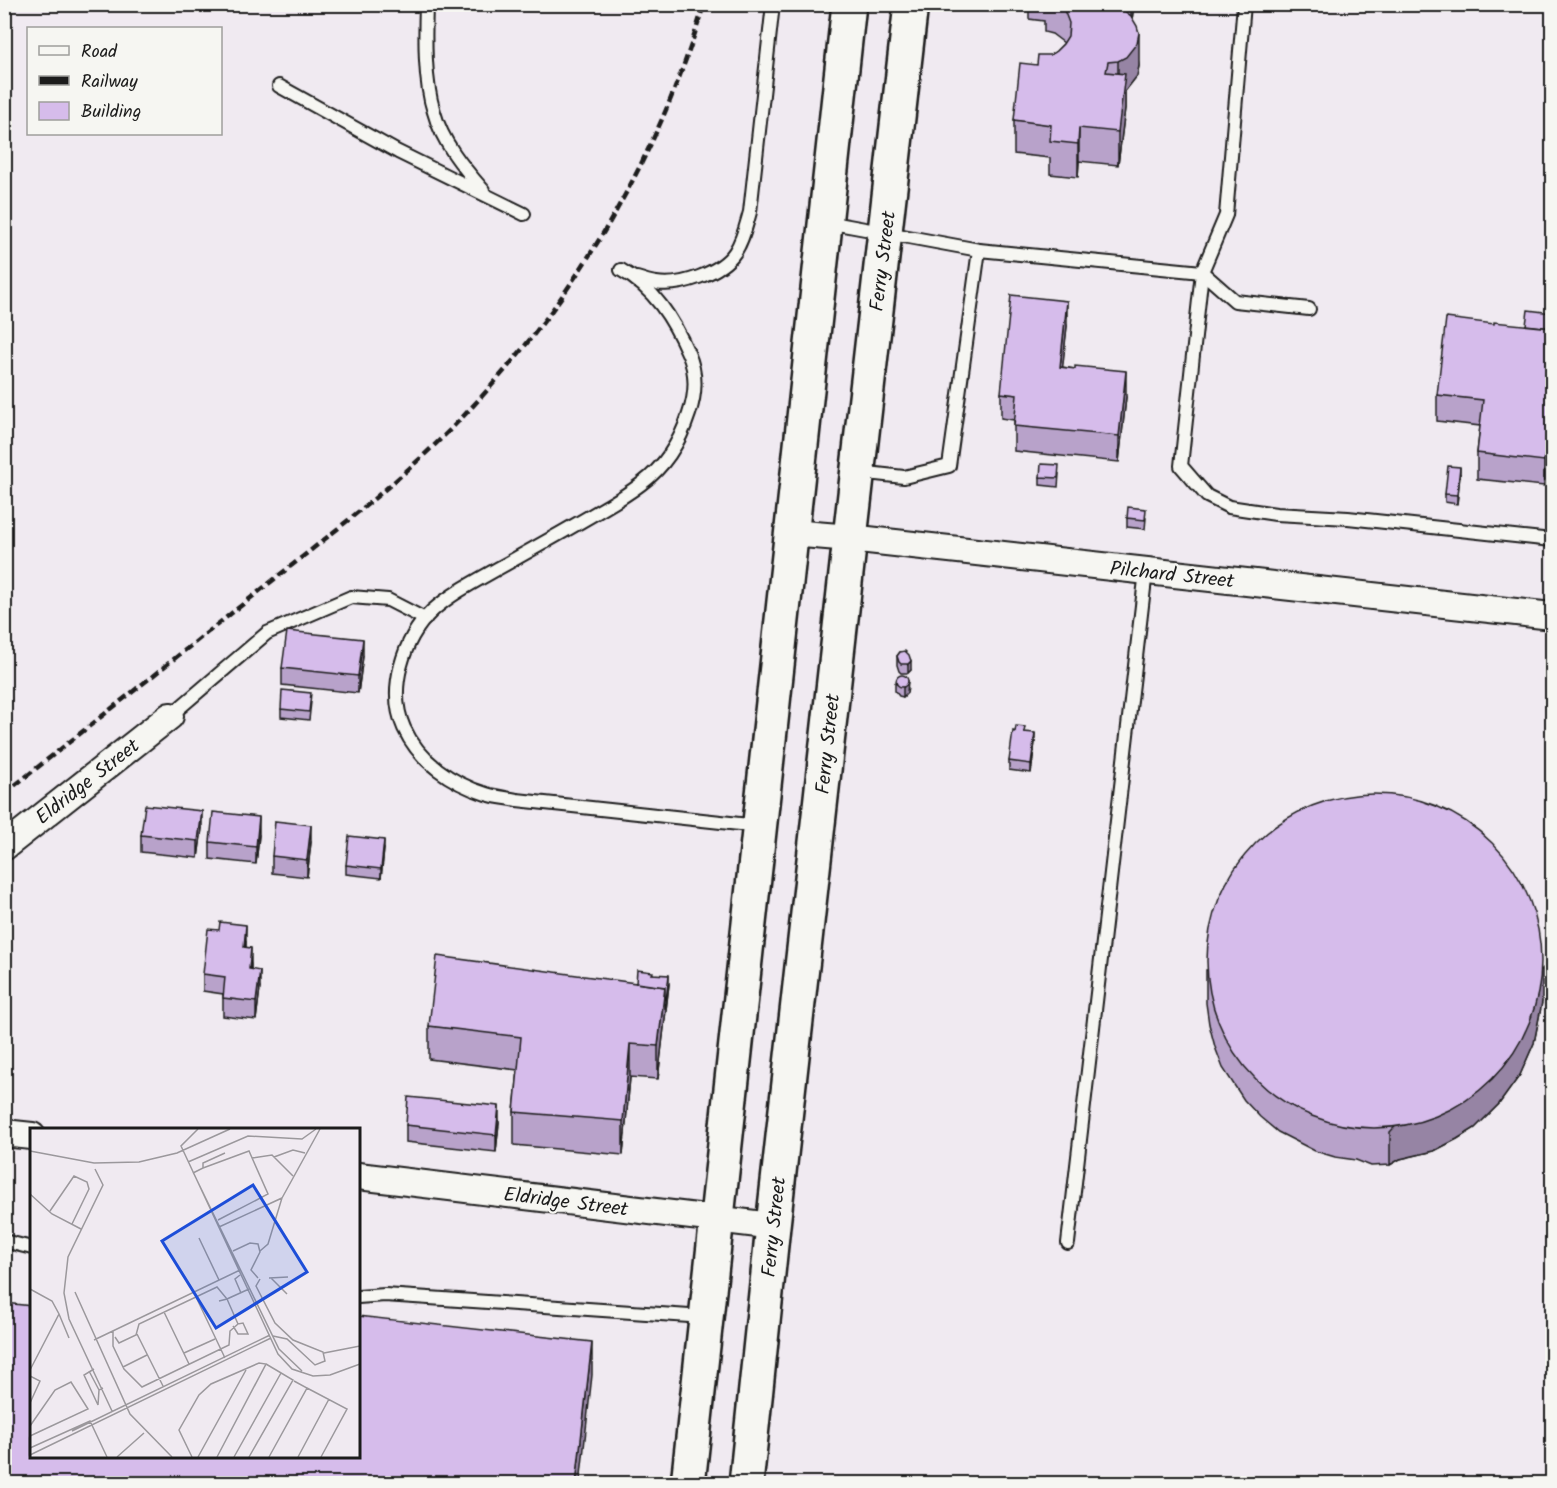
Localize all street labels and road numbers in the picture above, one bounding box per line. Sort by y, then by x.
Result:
street label: Ferry Street [862,209,906,313]
street label: Pilchard Street [1108,554,1236,598]
street label: Ferry Street [808,692,850,796]
street label: Eldridge Street [29,731,148,834]
street label: Ferry Street [754,1175,796,1279]
street label: Eldridge Street [502,1179,630,1227]

